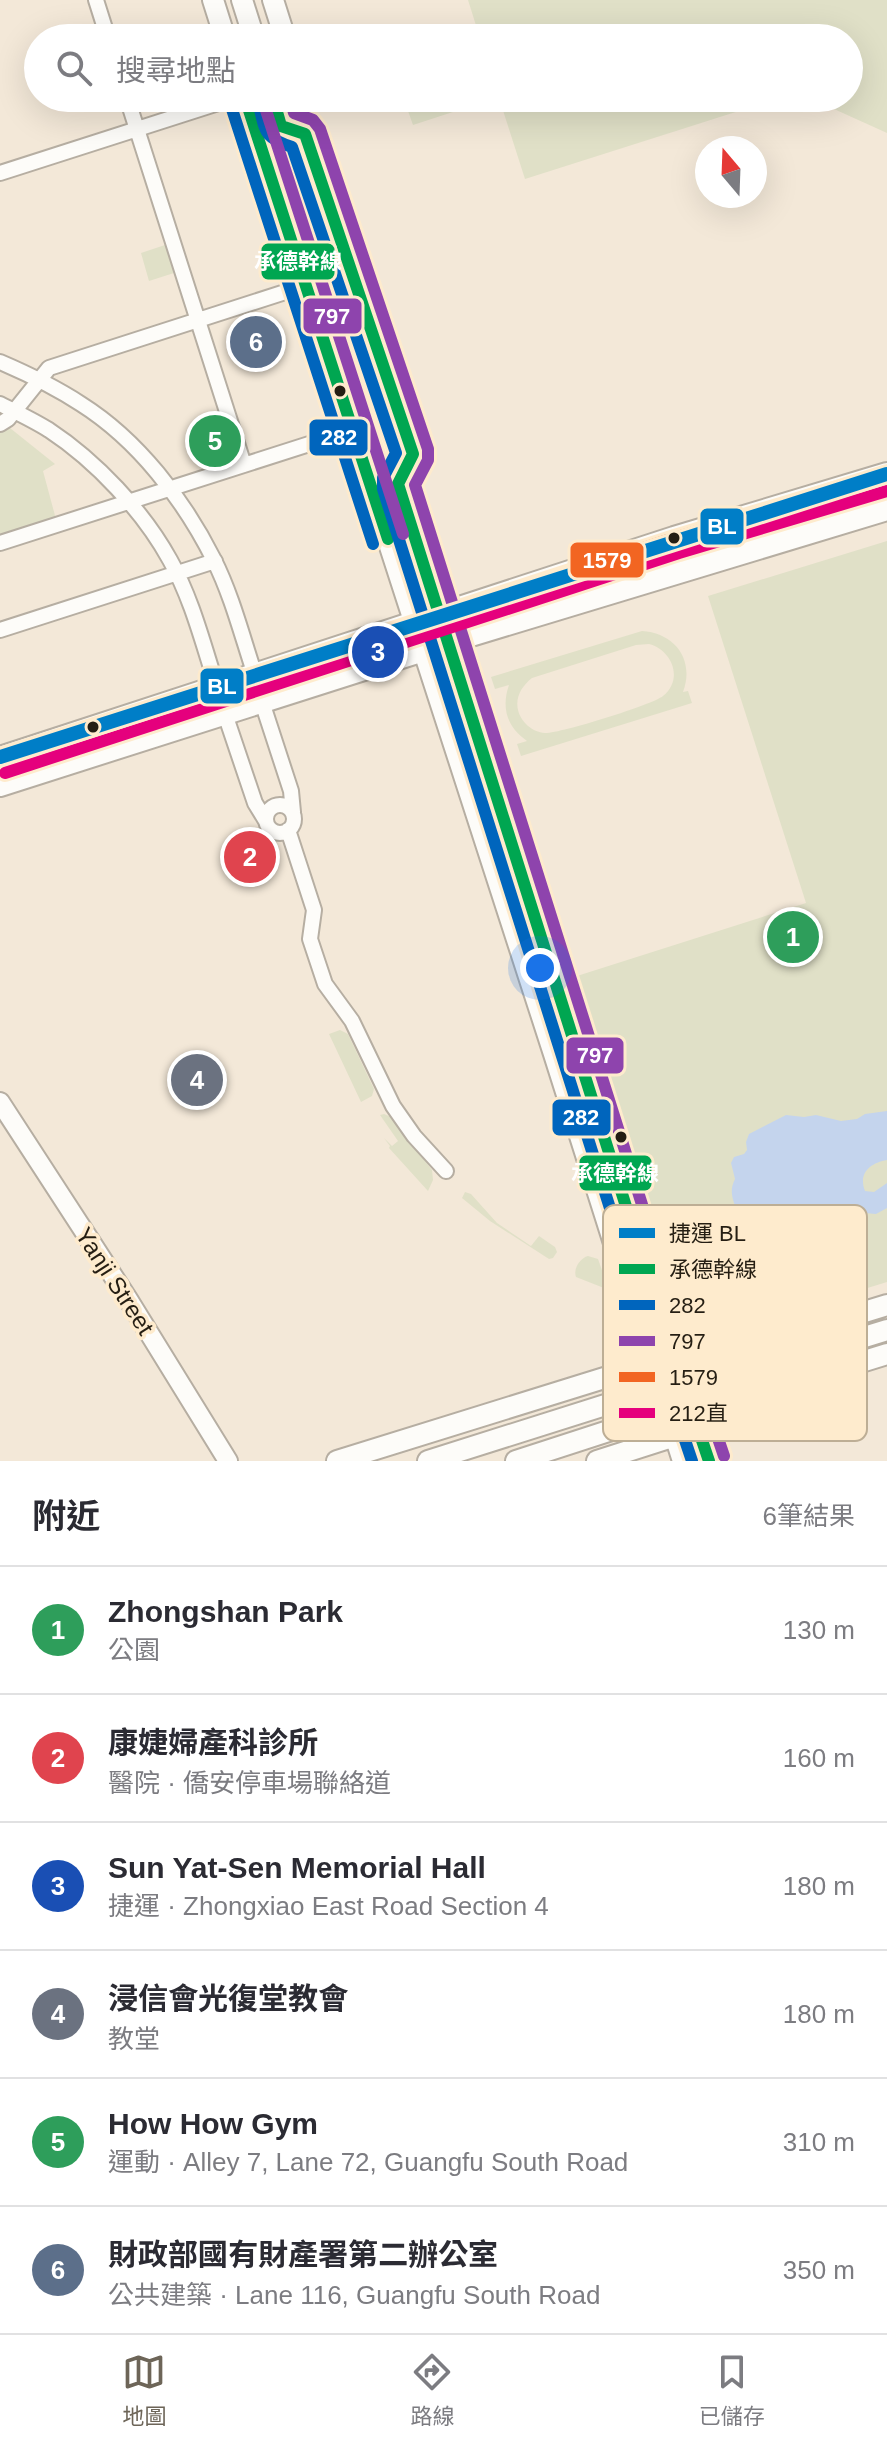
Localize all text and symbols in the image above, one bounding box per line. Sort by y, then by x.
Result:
search box [24,24,863,112]
icon: search [52,46,96,90]
text: 搜尋地點 [116,54,236,87]
north arrow [695,136,767,208]
line badge: 承德幹線 [260,242,336,281]
text: 承德幹線 [254,249,342,274]
line badge: 797 [302,297,363,335]
text: 797 [314,304,350,329]
pin: 6 [230,312,282,372]
unlabelled marker [332,383,348,399]
pin: 5 [189,411,241,471]
line badge: 282 [308,418,369,457]
text: 282 [321,425,357,450]
line badge: BL [699,507,745,546]
text: BL [707,514,737,539]
unlabelled marker [666,530,682,546]
line badge: 1579 [569,541,645,579]
text: 1579 [583,548,631,573]
pin: 3 [352,622,404,682]
line badge: BL [199,667,245,705]
text: BL [207,674,237,699]
unlabelled marker [85,719,101,735]
pin: 2 [224,827,276,887]
pin: 1 [767,907,819,967]
your location [520,948,560,988]
line badge: 797 [565,1036,625,1075]
text: 797 [577,1043,613,1068]
pin: 4 [171,1050,223,1110]
line badge: 282 [551,1098,612,1137]
text: 282 [563,1105,599,1130]
unlabelled marker [613,1129,629,1145]
line badge: 承德幹線 [578,1154,653,1192]
text: 承德幹線 [571,1161,659,1186]
legend [603,1205,867,1441]
text: 捷運 BL [669,1221,746,1246]
street label: Yanji Street [70,1222,160,1340]
text: 承德幹線 [669,1257,757,1282]
text: 282 [669,1293,706,1318]
text: 797 [669,1329,706,1354]
text: 1579 [669,1365,718,1390]
text: 212直 [669,1401,728,1426]
text: 附近 [32,1497,100,1535]
text: 6筆結果 [763,1501,855,1531]
text: Zhongshan Park [108,1595,343,1628]
text: 1 [51,1615,65,1645]
text: 130 m [783,1615,855,1645]
text: 公園 [108,1635,160,1665]
text: 康婕婦產科診所 [108,1726,318,1759]
text: 2 [51,1743,65,1773]
text: 160 m [783,1743,855,1773]
text: 醫院 · 僑安停車場聯絡道 [108,1768,391,1798]
text: Sun Yat-Sen Memorial Hall [108,1851,486,1884]
text: 3 [51,1871,65,1901]
text: 180 m [783,1871,855,1901]
text: 捷運 · Zhongxiao East Road Section 4 [108,1891,549,1921]
text: 浸信會光復堂教會 [108,1982,348,2015]
text: 4 [51,1999,65,2029]
text: 180 m [783,1999,855,2029]
text: 教堂 [108,2024,160,2054]
text: How How Gym [108,2107,318,2140]
text: 5 [51,2127,65,2157]
text: 310 m [783,2127,855,2157]
text: 運動 · Alley 7, Lane 72, Guangfu South Road [108,2147,628,2177]
text: 財政部國有財產署第二辦公室 [108,2238,498,2271]
text: 6 [51,2255,65,2285]
text: 350 m [783,2255,855,2285]
text: 公共建築 · Lane 116, Guangfu South Road [108,2280,600,2310]
tab: 地圖 [122,2350,166,2430]
tab: 路線 [410,2350,455,2430]
tab: 已儲存 [699,2350,765,2430]

